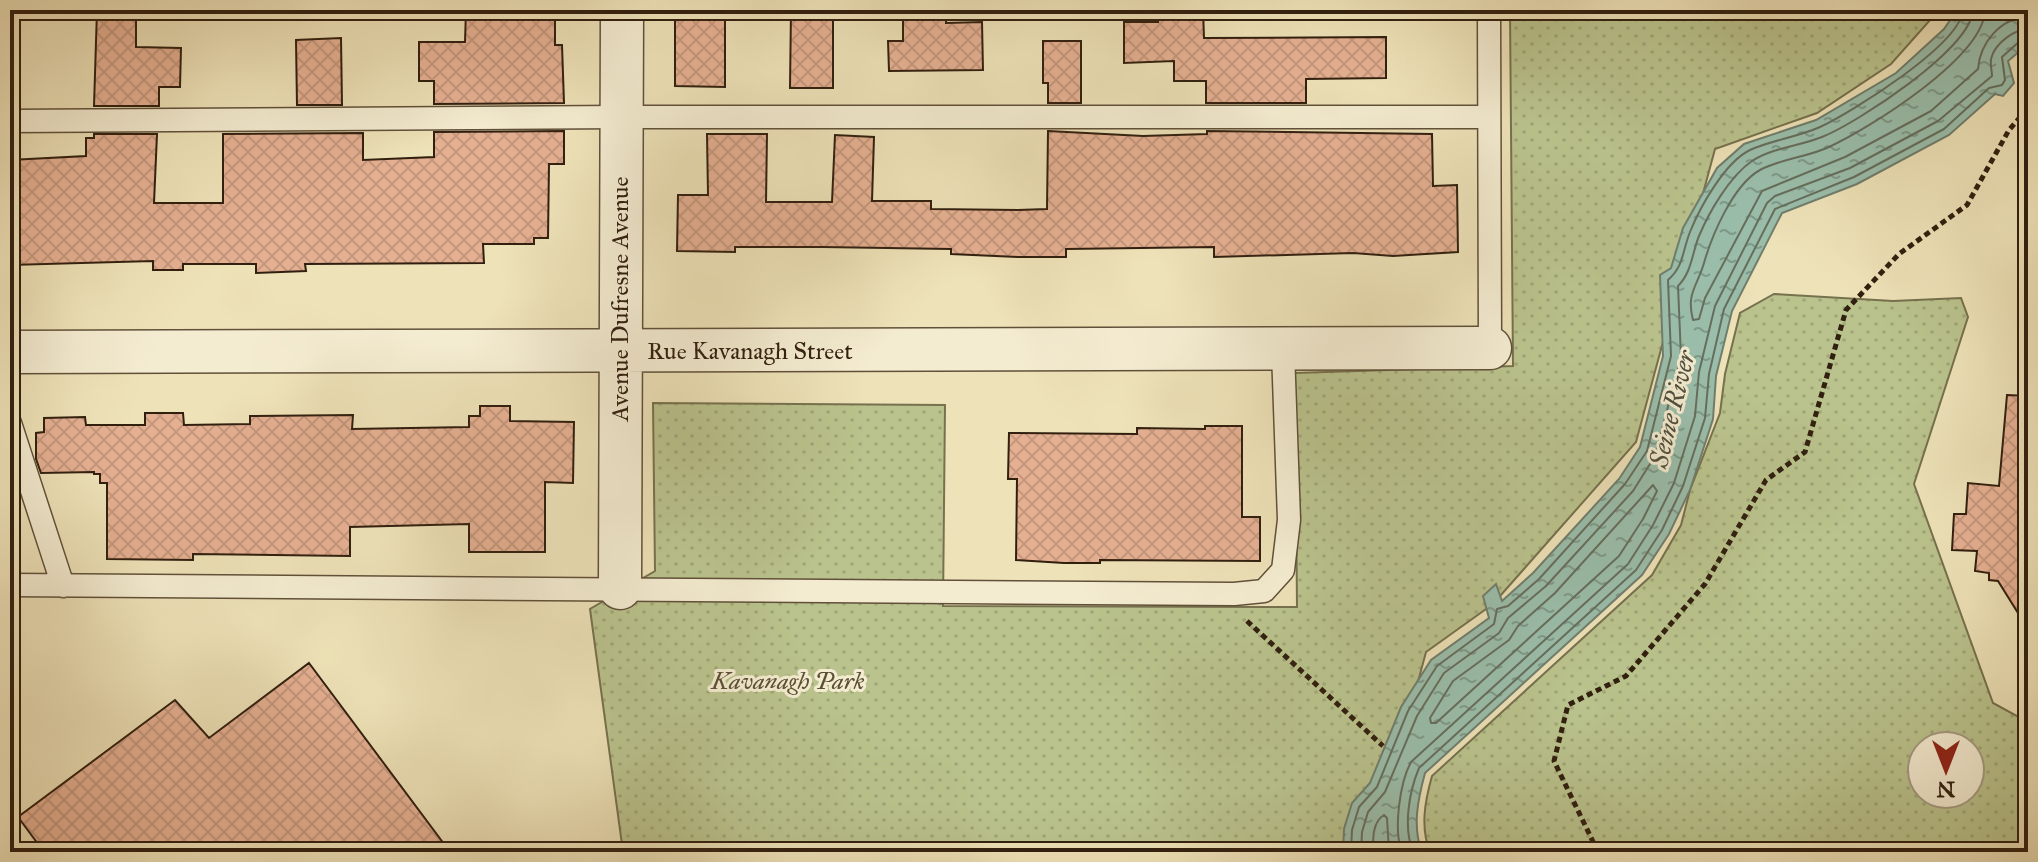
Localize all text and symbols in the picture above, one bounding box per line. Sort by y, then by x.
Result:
street label: Avenue Dufresne Avenue [605,177,635,422]
street label: Rue Kavanagh Street [647,336,853,366]
water label: Seine River [1642,346,1702,472]
park label: Kavanagh Park [711,666,865,696]
north arrow [1906,730,1986,810]
text: N [1936,776,1955,803]

